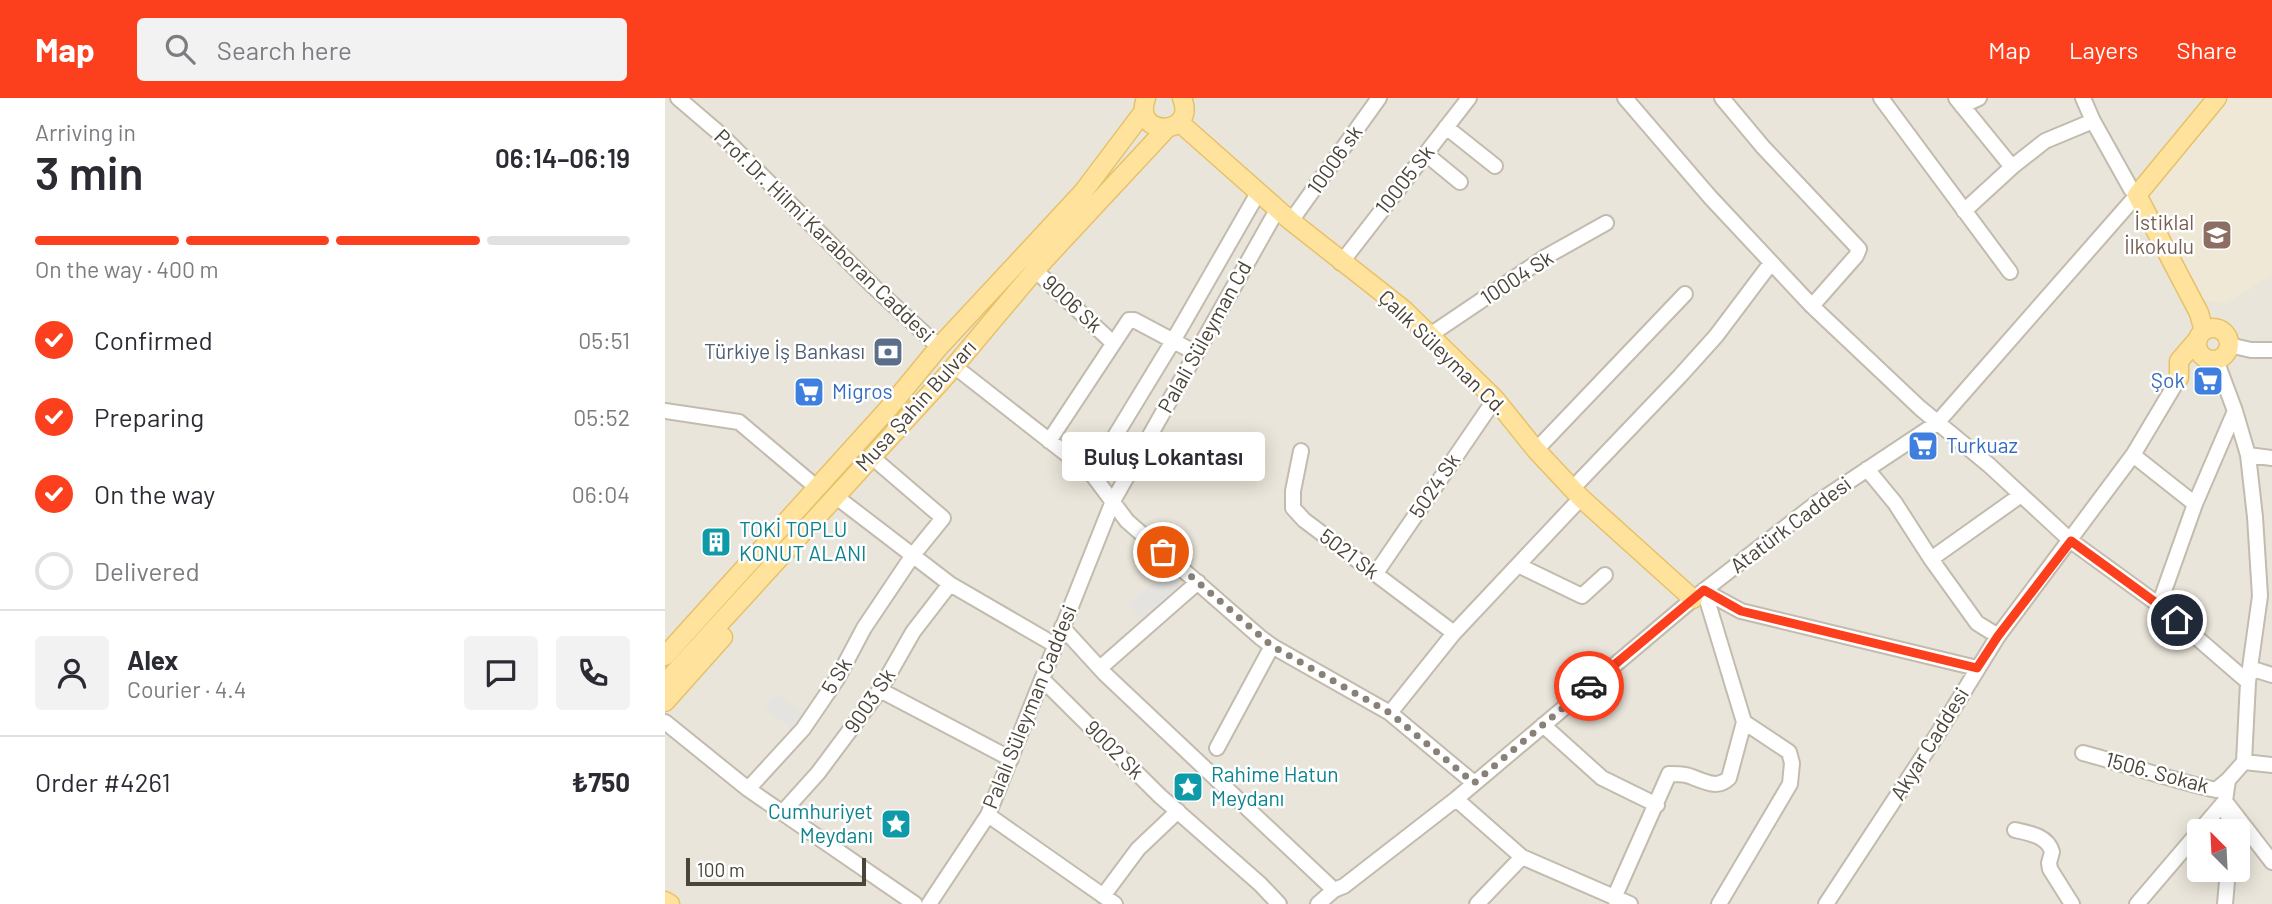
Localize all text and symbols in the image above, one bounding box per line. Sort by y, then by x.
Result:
search box [137,18,627,81]
text: Map [35,29,95,69]
icon: search [161,30,199,68]
text: Search here [217,34,352,65]
text: Map [1988,35,2031,64]
text: Layers [2069,35,2138,64]
text: Share [2176,35,2237,64]
text: Arriving in [35,118,136,146]
street label: 10006 sk [1301,120,1367,198]
street label: Prof.Dr. Hilmi Karaboran Caddesi [710,123,940,347]
street label: 10005 Sk [1369,140,1439,219]
text: 06:14–06:19 [495,142,630,173]
text: 3 min [35,144,144,199]
place label: İstiklal İlkokulu [2124,209,2194,258]
school or university icon: İstiklal İlkokulu [2200,218,2234,252]
street label: 10004 Sk [1475,244,1557,309]
text: On the way · 400 m [35,255,219,283]
street label: Palali Süleyman Cd [1152,256,1256,417]
street label: 9006 Sk [1038,269,1108,337]
street label: Çalık Süleyman Cd. [1374,284,1514,420]
icon: check [35,321,73,359]
text: Confirmed [94,324,213,355]
text: 05:51 [578,326,630,354]
street label: Musa Şahin Bulvarı [849,334,980,476]
bank icon: Türkiye İş Bankası [871,335,905,369]
place label: Türkiye İş Bankası [704,338,865,363]
supermarket icon: Şok [2191,364,2225,398]
place label: Şok [2151,367,2185,392]
supermarket icon: Migros [792,375,826,409]
place label: Migros [832,378,893,403]
icon: check [35,398,73,436]
text: Preparing [94,401,204,432]
text: 05:52 [573,403,630,431]
supermarket icon: Turkuaz [1906,429,1940,463]
place label: Turkuaz [1946,432,2018,457]
callout: Buluş Lokantası [1061,433,1265,482]
text: Buluş Lokantası [1084,442,1243,470]
street label: 5024 Sk [1403,448,1464,522]
street label: Atatürk Caddesi [1725,470,1855,577]
icon: check [35,475,73,513]
text: On the way [94,478,215,509]
text: 06:04 [572,480,630,508]
place label: TOKİ TOPLU KONUT ALANI [739,516,867,565]
pin [1133,522,1193,582]
street label: 5021 Sk [1315,522,1385,583]
building icon: TOKİ TOPLU KONUT ALANI [699,525,733,559]
icon: bag [1144,533,1182,571]
text: Delivered [94,555,200,586]
pin [2147,590,2207,650]
street label: Palalı Süleyman Caddesi [976,601,1081,812]
icon: home [2158,601,2196,639]
button: person [35,636,109,710]
button: chat [464,636,538,710]
button: phone [556,636,630,710]
text: Alex [127,644,178,675]
courier [1554,651,1624,721]
street label: 5 Sk [815,653,856,698]
street label: 9003 Sk [838,663,899,737]
icon: car [1570,667,1608,705]
text: Courier · 4.4 [127,675,246,703]
street label: Akyar Caddesi [1884,682,1973,804]
street label: 9002 Sk [1080,714,1150,784]
street label: 1506. Sokak [2103,746,2212,797]
place label: Rahime Hatun Meydanı [1211,761,1338,810]
text: Order #4261 [35,766,171,797]
text: ₺750 [571,766,630,797]
place icon: Rahime Hatun Meydanı [1171,770,1205,804]
place label: Cumhuriyet Meydanı [768,798,873,847]
place icon: Cumhuriyet Meydanı [879,807,913,841]
north arrow [2187,819,2251,882]
map controls [2187,819,2250,882]
scale bar [686,855,866,887]
text: 100 m [697,858,745,881]

